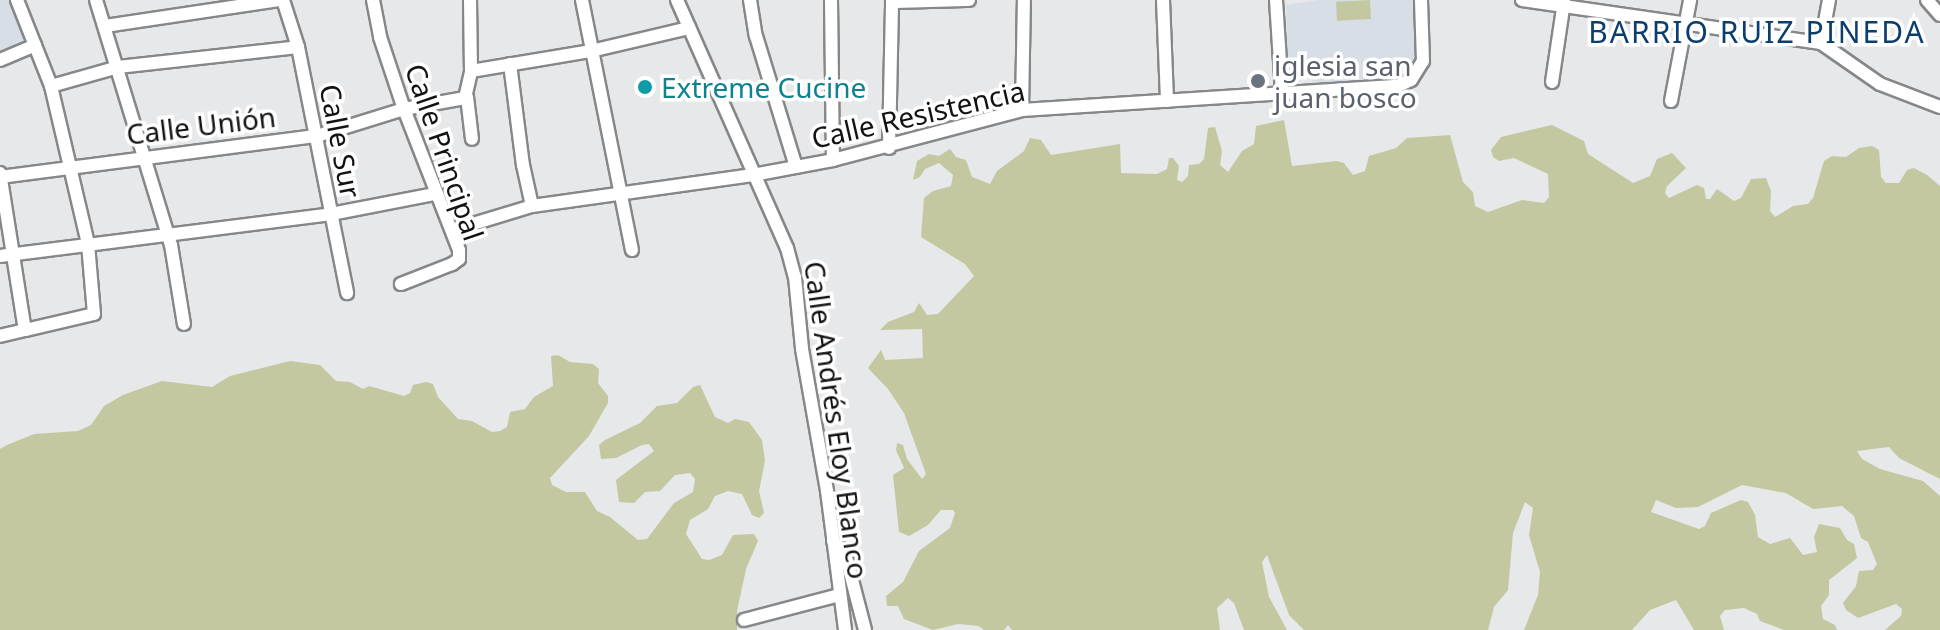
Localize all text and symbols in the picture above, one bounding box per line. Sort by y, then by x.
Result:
district label: BARRIO RUIZ PINEDA [1588,14,1926,50]
place label: iglesia san juan bosco [1274,48,1417,114]
street label: Calle Principal [399,59,491,245]
place label: Extreme Cucine [661,70,866,104]
marker: iglesia san juan bosco [1249,72,1267,90]
street label: Calle Resistencia [808,73,1028,155]
marker: Extreme Cucine [636,78,654,96]
street label: Calle Sur [314,81,368,201]
street label: Calle Unión [124,99,278,151]
street label: Calle Andrés Eloy Blanco [798,259,876,581]

